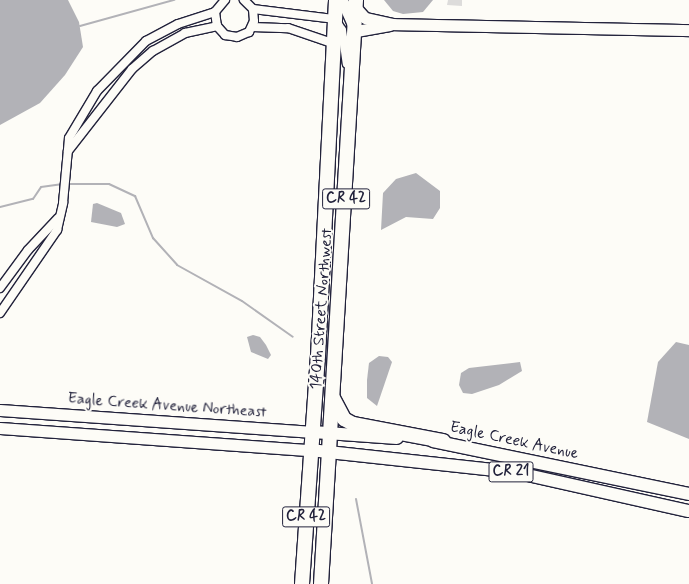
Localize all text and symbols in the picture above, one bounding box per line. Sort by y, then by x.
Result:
road number: CR 42 [322,186,370,212]
street label: 140th Street Northwest [307,228,337,390]
street label: Eagle Creek Avenue Northeast [65,389,269,423]
street label: Eagle Creek Avenue [446,418,582,464]
road number: CR 21 [488,459,534,485]
road number: CR 42 [282,504,330,530]

